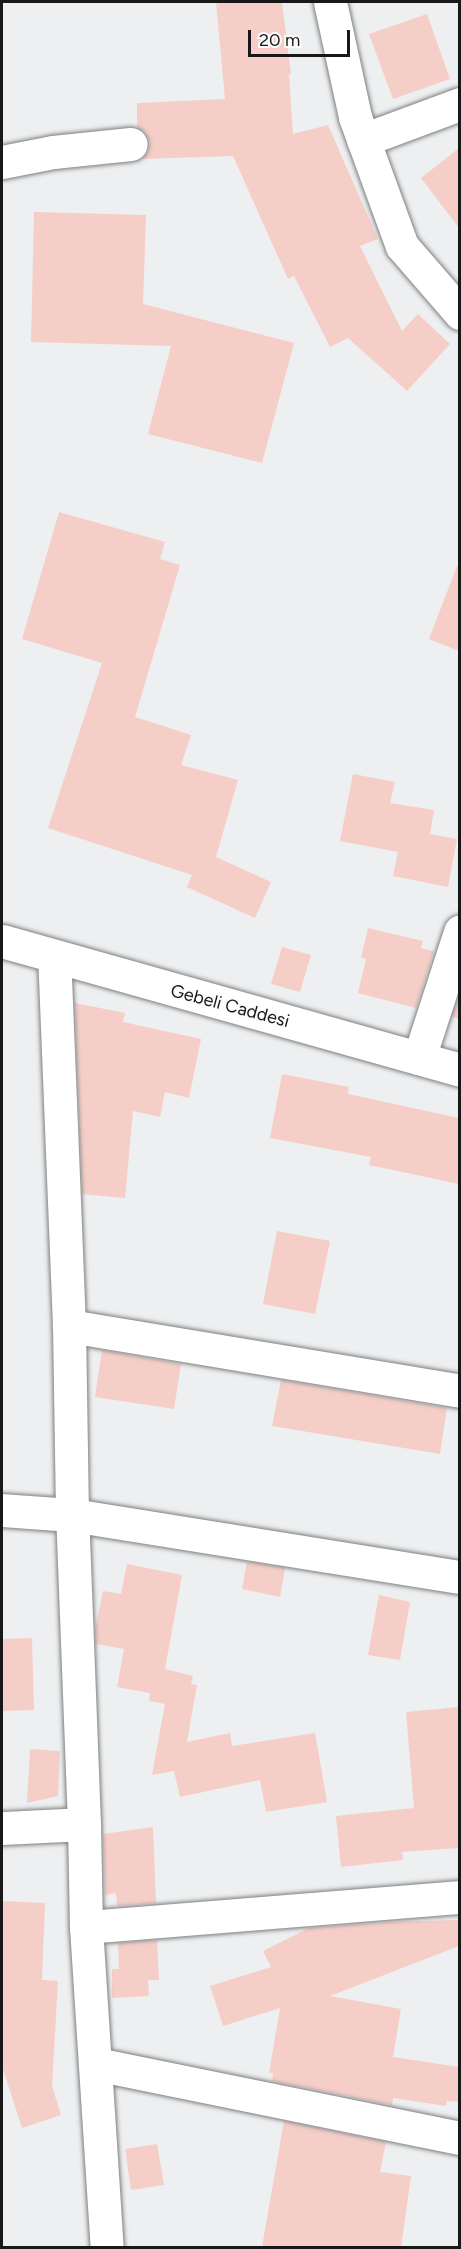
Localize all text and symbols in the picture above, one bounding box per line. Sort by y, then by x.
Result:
scale bar [251,18,353,56]
text: 20 m [259,29,300,51]
street label: Gebeli Caddesi [168,980,292,1032]

